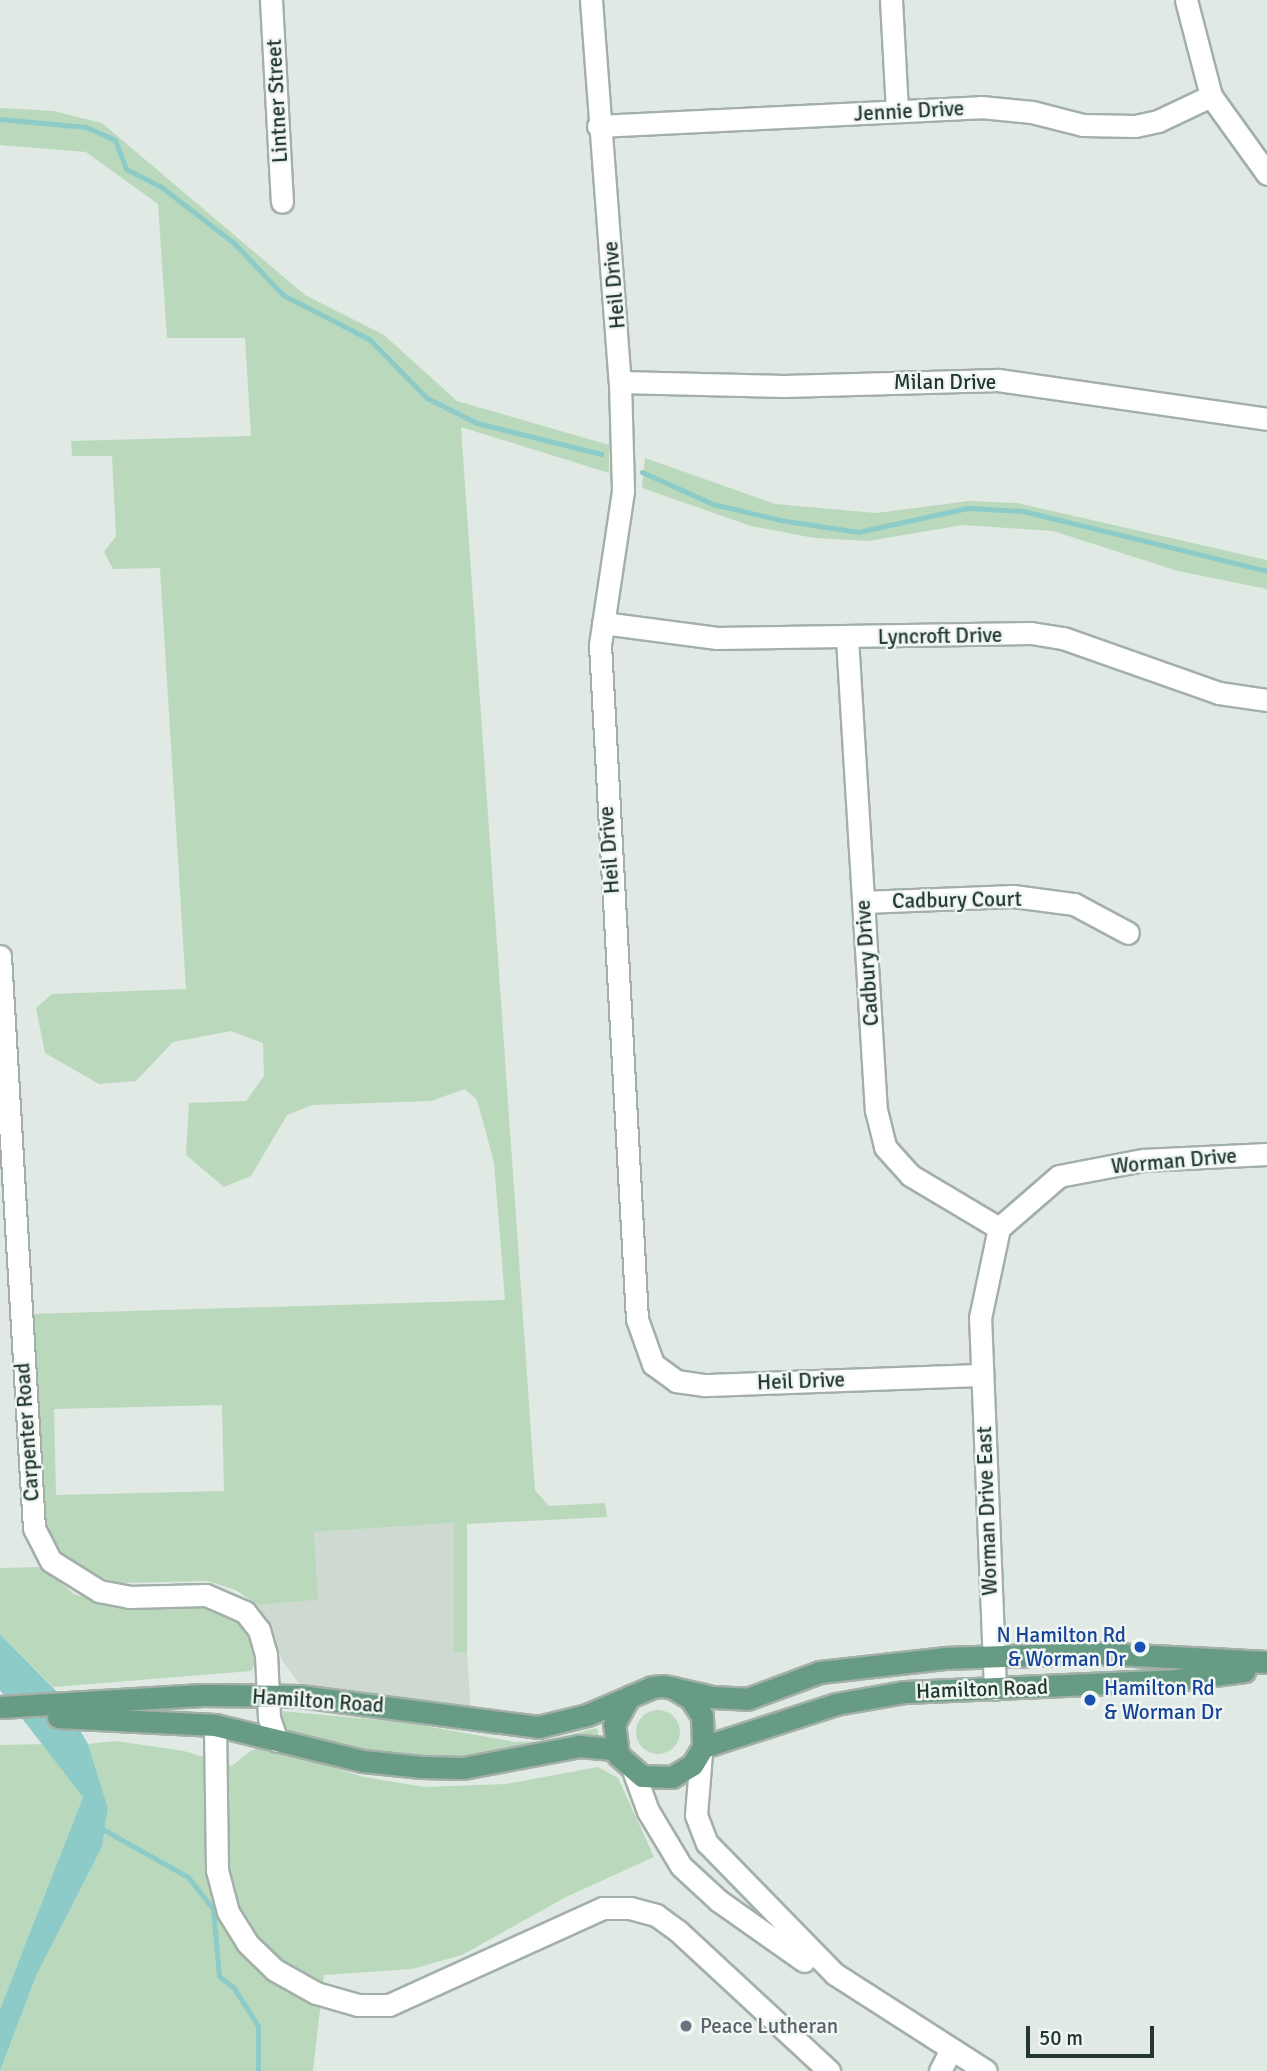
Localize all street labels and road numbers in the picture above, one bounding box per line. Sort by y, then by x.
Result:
street label: Lintner Street [261,38,293,164]
street label: Jennie Drive [853,96,965,126]
street label: Heil Drive [598,240,630,330]
street label: Milan Drive [894,369,996,395]
street label: Lyncroft Drive [878,622,1002,650]
street label: Heil Drive [593,805,625,895]
street label: Cadbury Court [892,886,1022,914]
street label: Cadbury Drive [850,899,884,1027]
street label: Worman Drive [1110,1143,1238,1179]
street label: Carpenter Road [10,1362,44,1502]
street label: Heil Drive [757,1367,845,1395]
street label: Worman Drive East [971,1426,1003,1596]
street label: Hamilton Road [916,1674,1048,1704]
street label: Hamilton Road [251,1684,385,1718]

